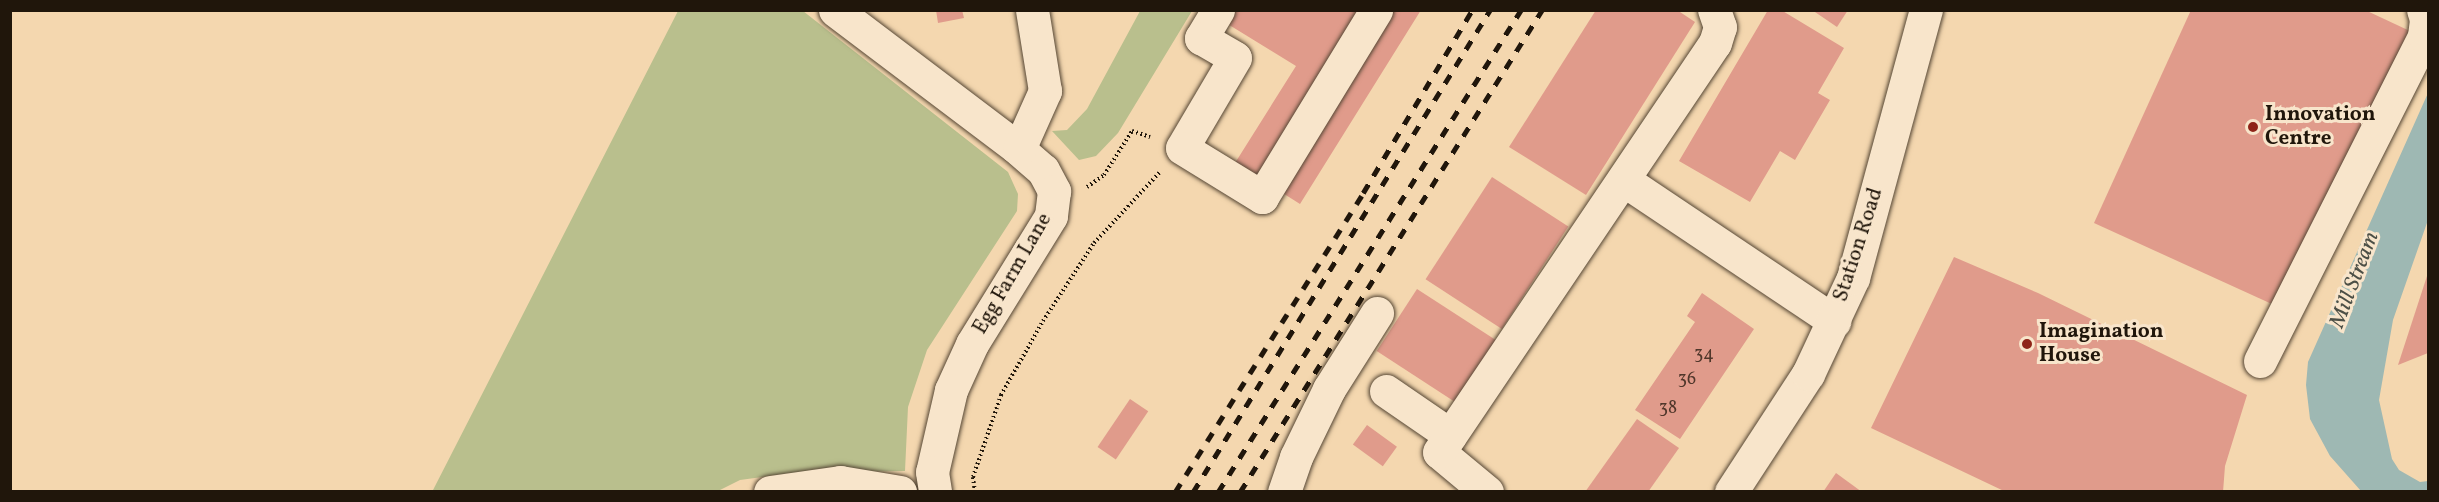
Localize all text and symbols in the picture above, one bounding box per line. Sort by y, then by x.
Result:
place label: Innovation Centre [2265,102,2375,152]
marker: Innovation Centre [2246,120,2260,134]
street label: Station Road [1829,185,1889,305]
street label: Egg Farm Lane [968,209,1058,339]
water label: Mill Stream [2325,228,2385,332]
place label: Imagination House [2039,319,2164,369]
marker: Imagination House [2020,337,2034,351]
house number: 34 [1694,344,1714,366]
house number: 36 [1678,369,1696,391]
house number: 38 [1659,398,1677,420]

